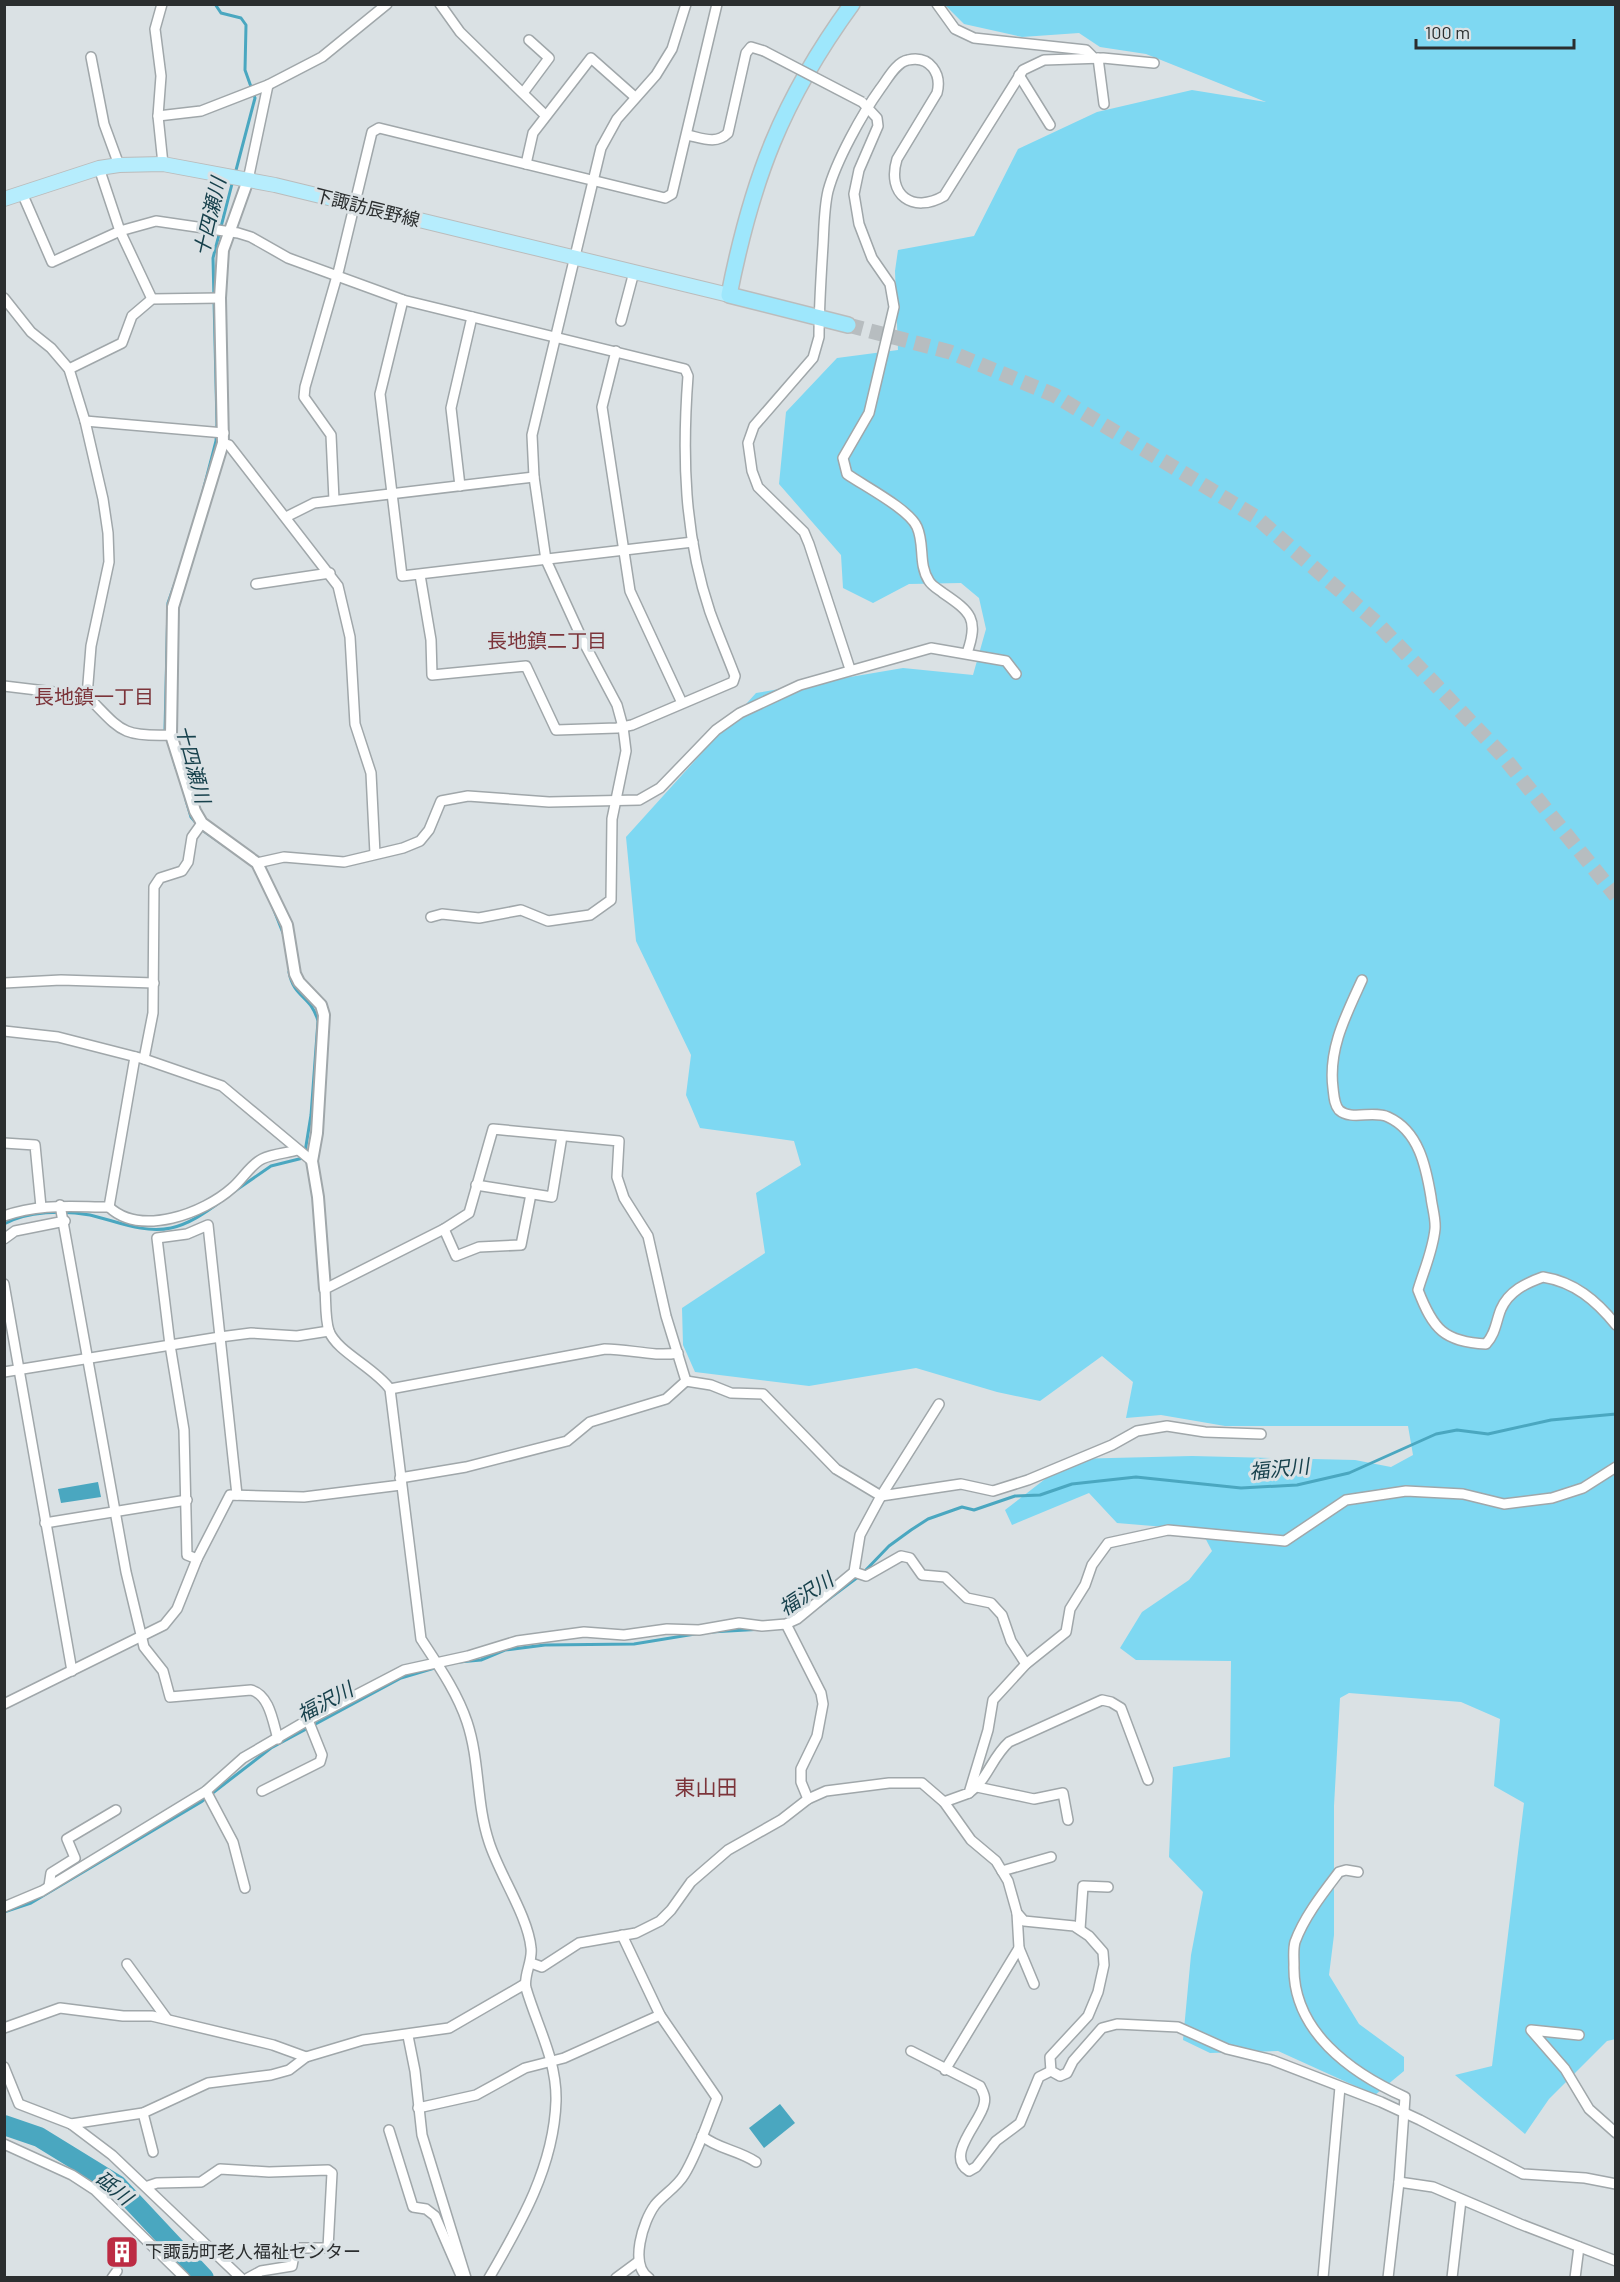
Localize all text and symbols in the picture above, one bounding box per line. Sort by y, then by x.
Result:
scale bar [1416,12,1574,50]
text: 100 m [1425,21,1470,43]
water label: 十四瀬川 [188,173,230,258]
street label: 下諏訪辰野線 [312,183,422,231]
district label: 長地鎮二丁目 [487,628,607,652]
district label: 長地鎮一丁目 [34,684,154,708]
water label: 十四瀬川 [172,722,216,807]
water label: 福沢川 [1248,1453,1312,1483]
water label: 福沢川 [774,1566,839,1620]
water label: 福沢川 [292,1675,358,1726]
district label: 東山田 [675,1774,738,1799]
water label: 砥川 [92,2165,139,2210]
building icon: 下諏訪町老人福祉センター [104,2234,140,2270]
place label: 下諏訪町老人福祉センター [145,2240,361,2262]

